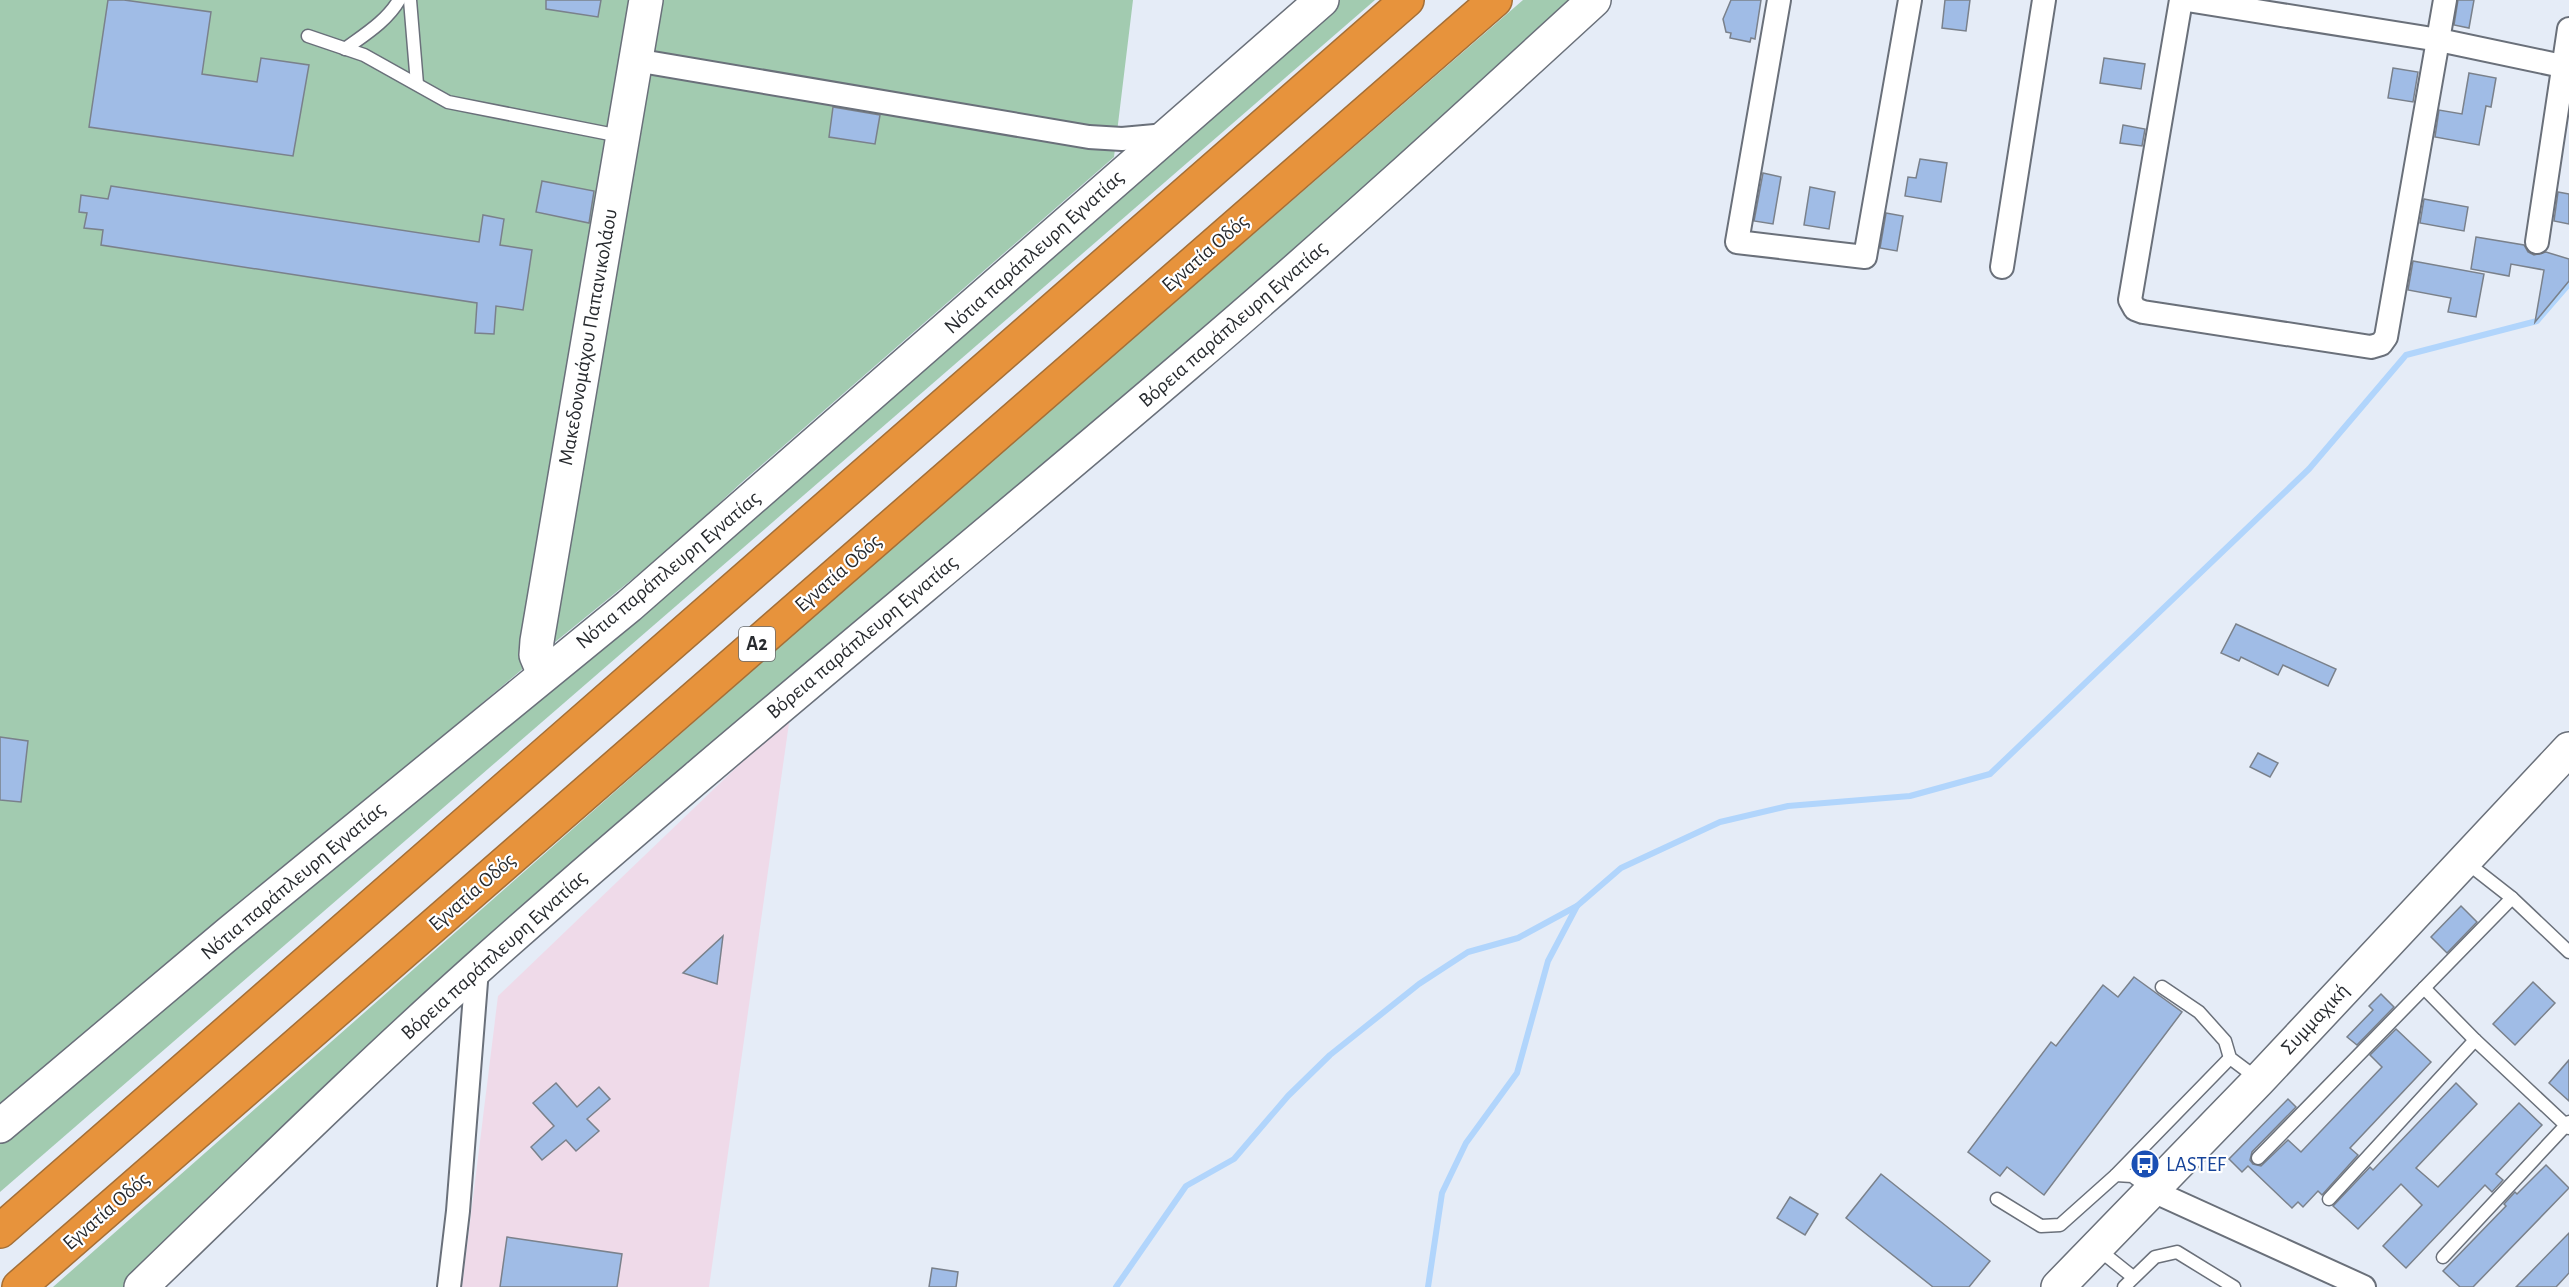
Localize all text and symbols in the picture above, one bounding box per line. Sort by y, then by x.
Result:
street label: Νότια παράπλευρη Εγνατίας [940,166,1128,338]
street label: Μακεδονομάχου Παπανικολάου [555,207,621,467]
street label: Εγνατία Οδός [1158,210,1252,296]
street label: Βόρεια παράπλευρη Εγνατίας [1135,237,1331,411]
street label: Νότια παράπλευρη Εγνατίας [572,487,764,653]
street label: Εγνατία Οδός [791,530,885,616]
street label: Βόρεια παράπλευρη Εγνατίας [763,551,961,723]
road number: Α2 [739,627,775,661]
street label: Νότια παράπλευρη Εγνατίας [197,798,389,964]
street label: Εγνατία Οδός [425,849,519,935]
street label: Βόρεια παράπλευρη Εγνατίας [397,866,591,1044]
street label: Συμμαχική [2277,979,2353,1059]
bus stop icon: LASTEF [2129,1148,2161,1180]
place label: LASTEF [2166,1154,2227,1175]
street label: Εγνατία Οδός [59,1168,153,1254]

